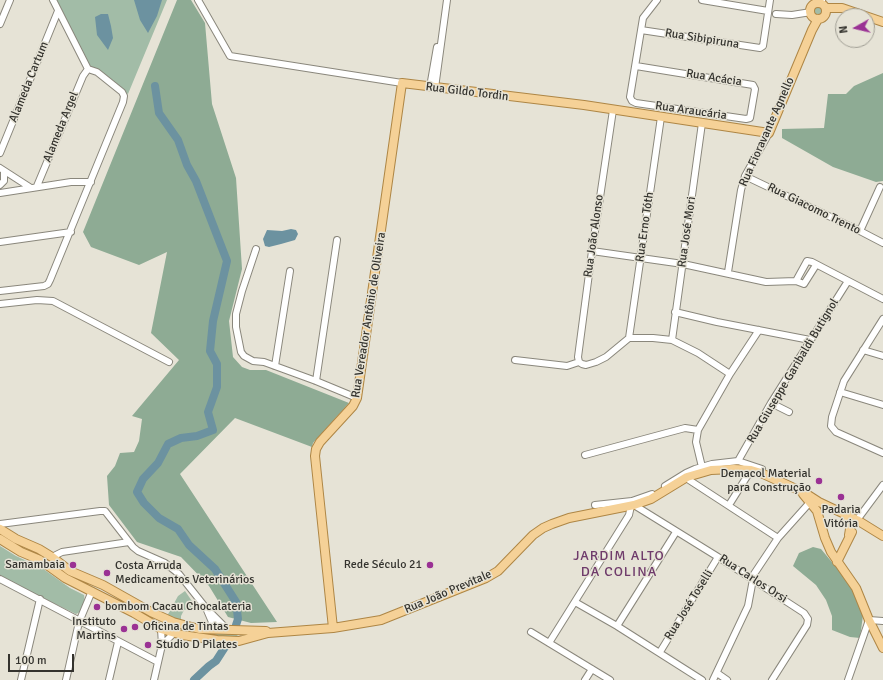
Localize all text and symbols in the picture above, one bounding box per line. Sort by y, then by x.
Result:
north arrow [835,8,875,48]
text: N [837,25,851,34]
street label: Rua Sibipiruna [664,26,740,52]
street label: Alameda Cartum [6,40,52,124]
street label: Rua Acácia [685,66,743,90]
street label: Rua Fioravante Agnello [736,75,798,189]
street label: Rua Gildo Tordin [425,80,509,104]
street label: Alameda Argel [40,90,82,164]
street label: Rua Araucária [654,99,728,123]
street label: Rua Giacomo Trento [765,180,863,238]
street label: Rua Erno Tóth [633,191,657,263]
street label: Rua João Alonso [581,194,607,278]
street label: Rua José Mori [675,196,699,268]
street label: Rua Vereador Antônio de Oliveira [349,231,389,399]
street label: Rua Giuseppe Garibaldi Butignol [744,296,842,446]
place label: Demacol Material para Construção [720,467,811,495]
marker: Demacol Material para Construção [814,476,824,486]
marker: Padaria Vitória [836,492,846,502]
place label: Padaria Vitória [822,503,860,531]
district label: JARDIM ALTO DA COLINA [573,548,665,580]
street label: Rua Carlos Orsi [716,552,790,606]
place label: Samambaia [5,558,65,572]
place label: Rede Século 21 [344,558,422,572]
place label: Costa Arruda Medicamentos Veterinários [115,559,255,587]
marker: Samambaia [68,560,78,570]
marker: Rede Século 21 [425,560,435,570]
street label: Rua João Previtale [402,567,494,617]
street label: Rua José Toselli [662,567,716,643]
marker: Costa Arruda Medicamentos Veterinários [102,568,112,578]
place label: bombom Cacau Chocalateria [105,600,251,614]
marker: bombom Cacau Chocalateria [92,602,102,612]
place label: Instituto Martins [72,615,116,643]
place label: Oficina de Tintas [143,620,228,634]
marker: Oficina de Tintas [130,622,140,632]
marker: Instituto Martins [119,624,129,634]
place label: Studio D Pilates [156,638,237,652]
marker: Studio D Pilates [143,640,153,650]
scale bar [10,646,76,672]
text: 100 m [15,653,47,668]

